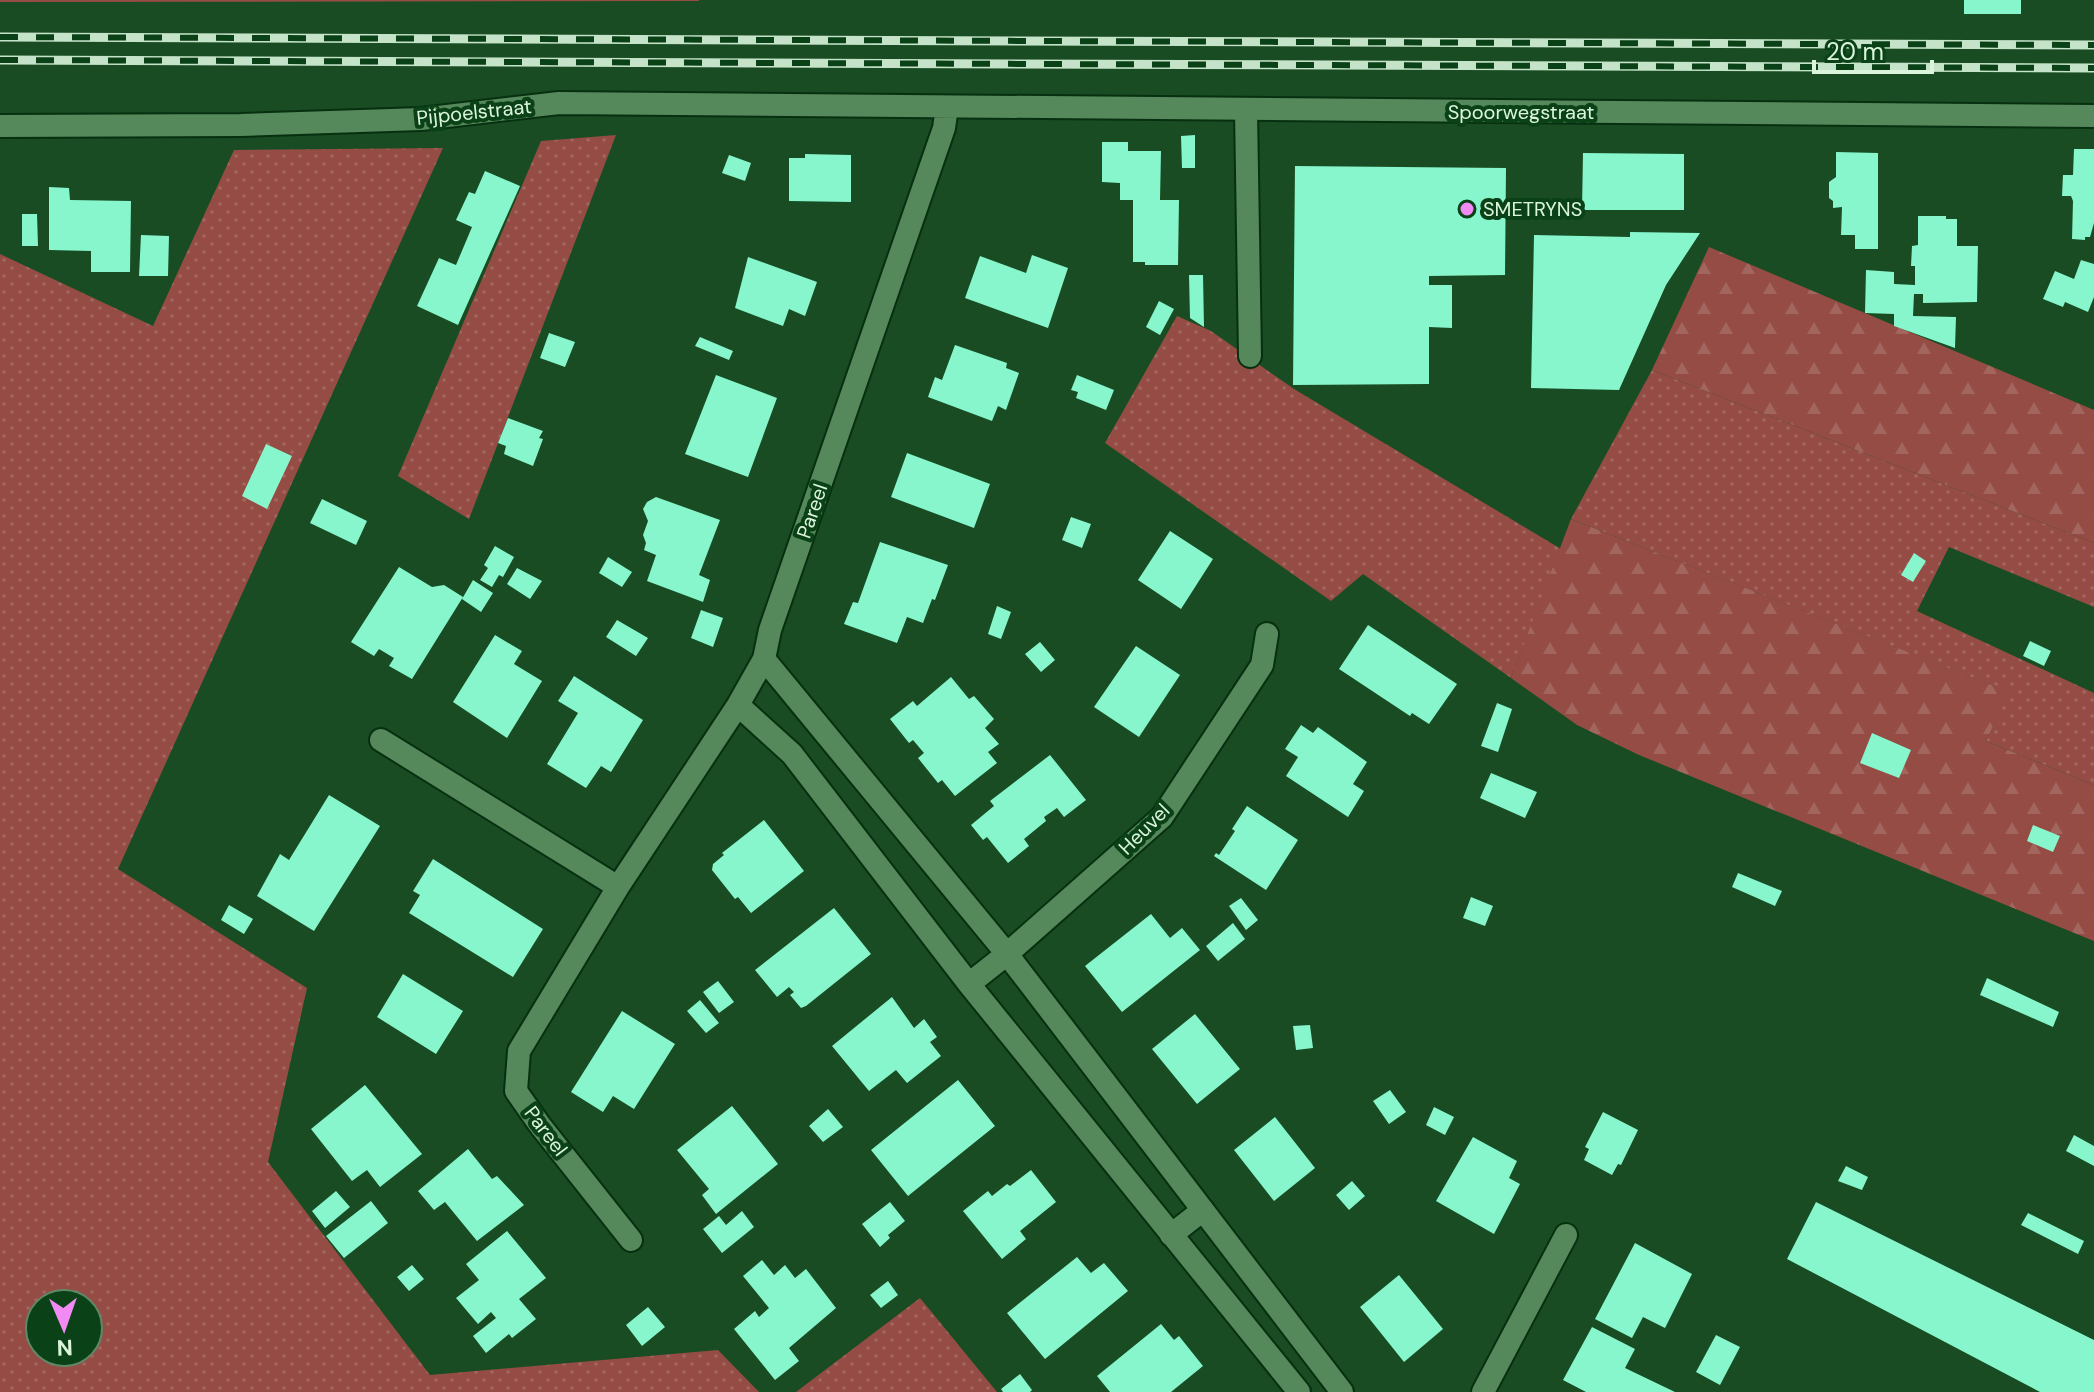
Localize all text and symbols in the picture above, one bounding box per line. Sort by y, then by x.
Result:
scale bar [1814,24,1932,74]
text: 20 m [1826,36,1884,67]
street label: Pijpoelstraat [415,93,533,131]
street label: Spoorwegstraat [1448,99,1595,125]
place label: SMETRYNS [1483,196,1582,222]
marker: SMETRYNS [1458,200,1476,218]
street label: Pareel [791,480,833,542]
street label: Heuvel [1113,798,1175,860]
street label: Pareel [519,1101,573,1161]
north arrow [24,1288,104,1368]
text: N [56,1333,73,1362]

